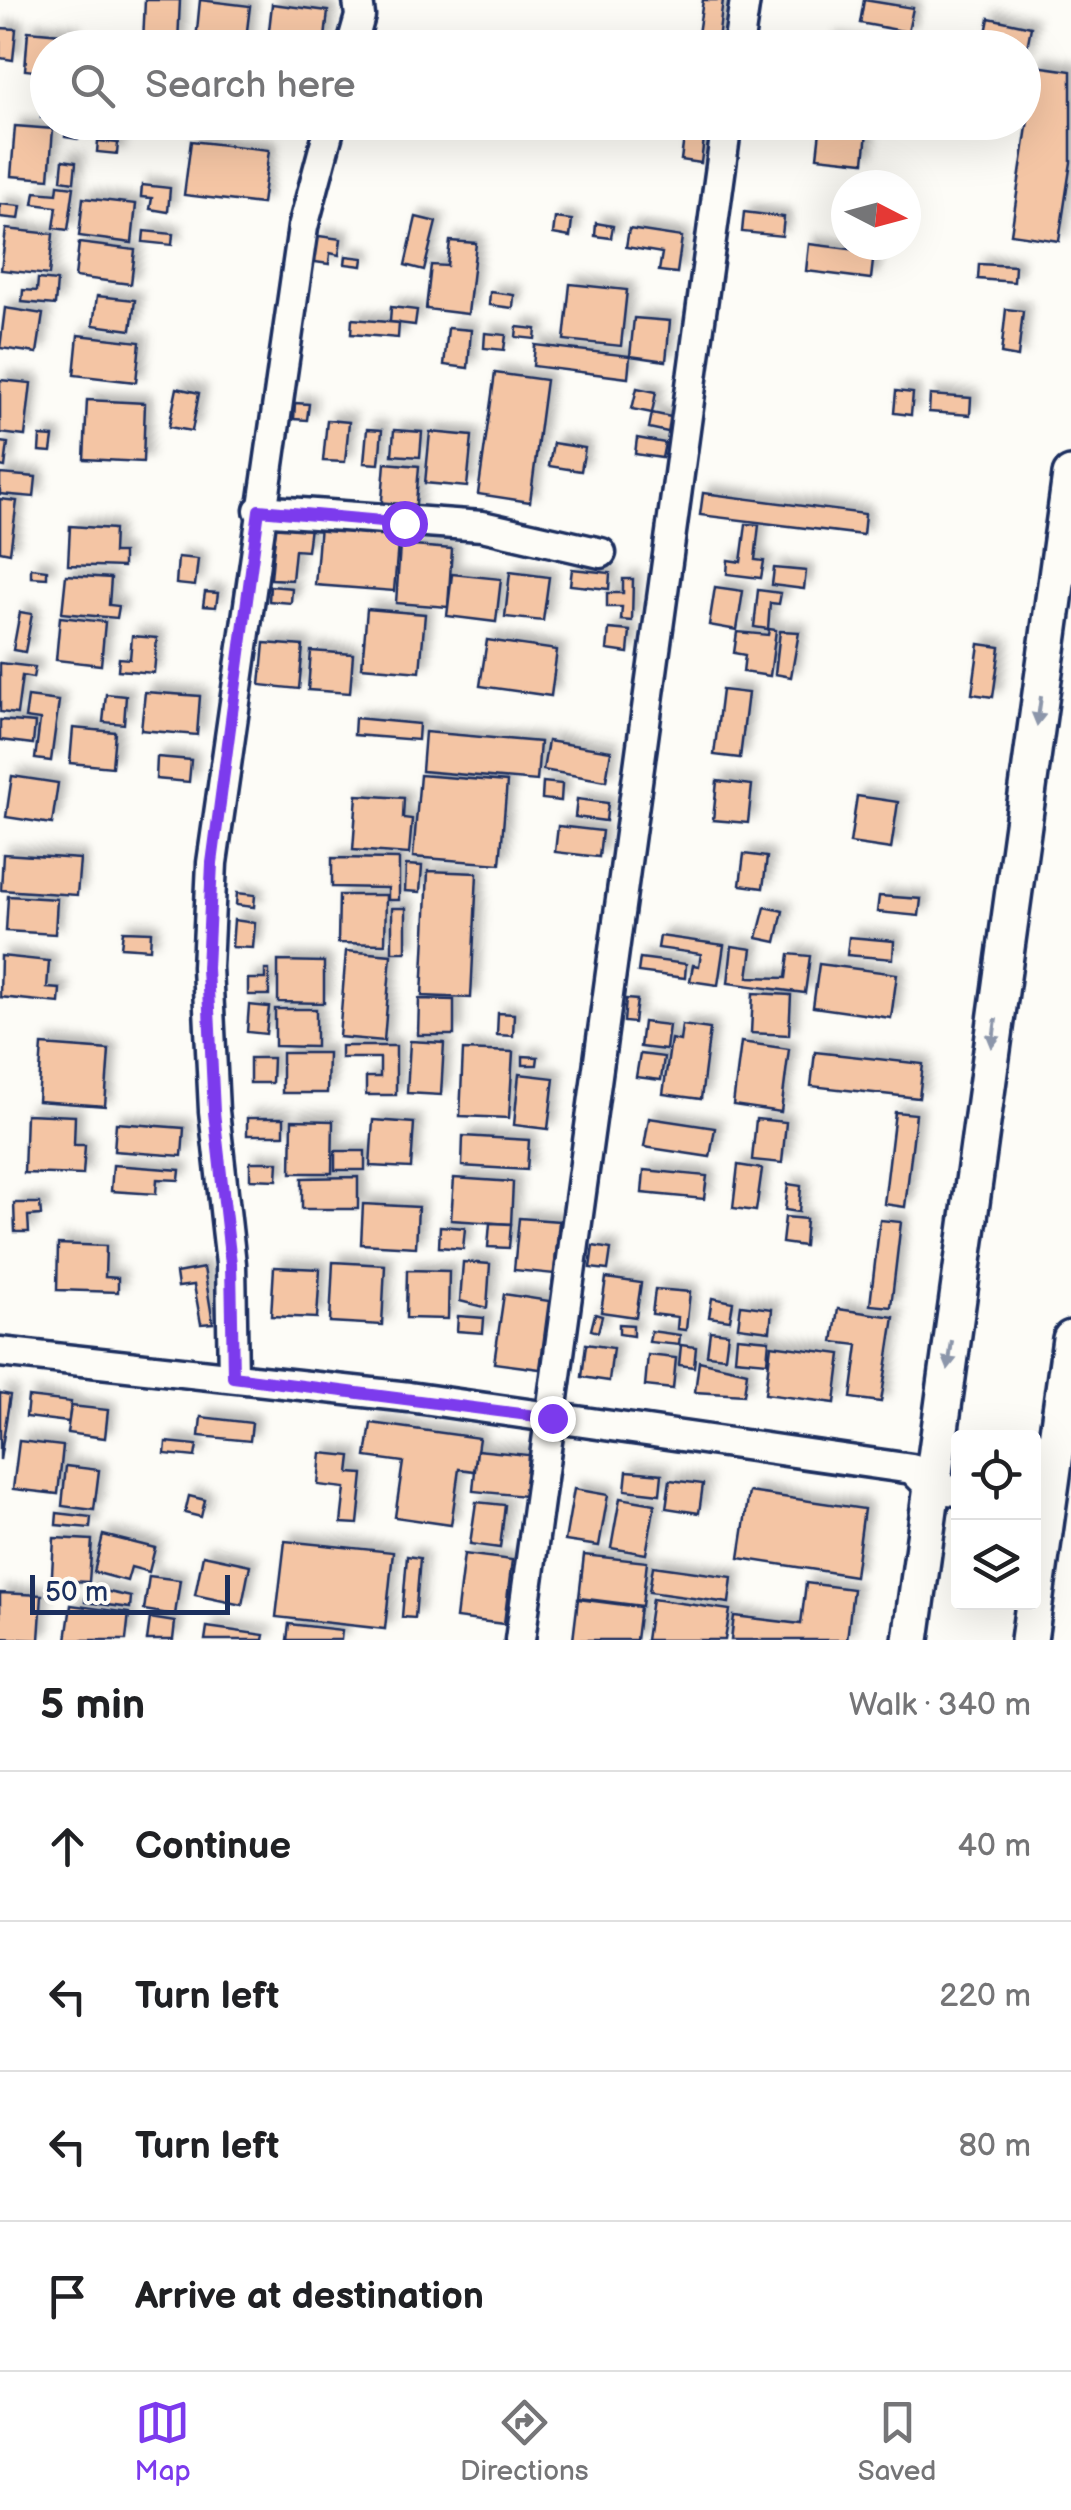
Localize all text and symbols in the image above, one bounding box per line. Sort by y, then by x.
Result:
search box [30,30,1041,140]
icon: search [65,58,120,113]
text: Search here [145,63,356,108]
north arrow [831,170,921,260]
route start [382,501,428,547]
one-way arrow [1030,695,1046,727]
one-way arrow [986,1017,1002,1049]
one-way arrow [941,1339,957,1371]
route end [530,1396,576,1442]
map controls [951,1430,1041,1610]
button: locate [951,1430,1041,1520]
button: layers [951,1520,1041,1610]
scale bar [30,1570,230,1614]
text: 50 m [45,1576,108,1609]
text: 5 min [40,1680,145,1731]
text: Walk · 340 m [849,1686,1031,1725]
icon: ahead [40,1819,95,1874]
text: Continue [135,1824,291,1869]
text: 40 m [958,1827,1031,1866]
icon: left [40,1969,95,2024]
text: Turn left [135,1974,279,2019]
text: 220 m [939,1977,1031,2016]
icon: left [40,2119,95,2174]
text: Turn left [135,2124,279,2169]
text: 80 m [958,2127,1031,2166]
icon: arrive [40,2269,95,2324]
text: Arrive at destination [135,2274,484,2319]
tab: Map [135,2395,191,2488]
tab: Directions [460,2395,589,2488]
tab: Saved [858,2395,936,2488]

